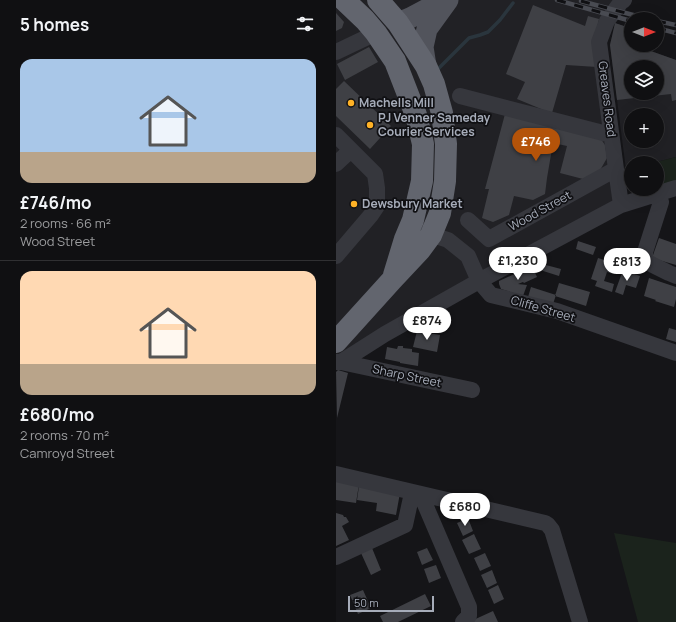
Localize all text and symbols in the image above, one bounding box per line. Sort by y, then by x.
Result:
north arrow [624,12,664,52]
map controls [624,12,664,196]
text: 5 homes [20,13,89,36]
icon: filters [294,13,316,35]
street label: Greaves Road [594,60,621,138]
button: layers [624,60,664,100]
icon: home [132,85,204,157]
place label: Machells Mill [359,94,434,111]
marker: Machells Mill [346,98,356,108]
button: + [624,108,664,148]
place label: PJ Venner Sameday Courier Services [378,109,491,140]
marker: PJ Venner Sameday Courier Services [365,120,375,130]
pin: £746 [512,128,560,162]
text: £746 [521,132,551,150]
button: − [624,156,664,196]
street label: Wood Street [505,186,574,235]
text: £746/mo [20,191,92,214]
place label: Dewsbury Market [362,195,463,212]
marker: Dewsbury Market [349,199,359,209]
text: 2 rooms · 66 m² [20,214,111,232]
text: Wood Street [20,232,95,250]
pin: £1,230 [485,247,551,281]
pin: £813 [603,248,651,282]
text: £1,230 [498,251,538,269]
text: £813 [613,252,641,270]
street label: Cliffe Street [509,291,578,326]
icon: home [132,297,204,369]
pin: £874 [403,307,451,341]
text: £874 [412,311,442,329]
street label: Sharp Street [371,360,443,391]
text: £680/mo [20,403,94,426]
text: 2 rooms · 70 m² [20,426,109,444]
text: Camroyd Street [20,444,115,462]
pin: £680 [441,493,489,527]
text: £680 [449,497,481,515]
scale bar [348,594,434,613]
text: 50 m [354,595,379,610]

